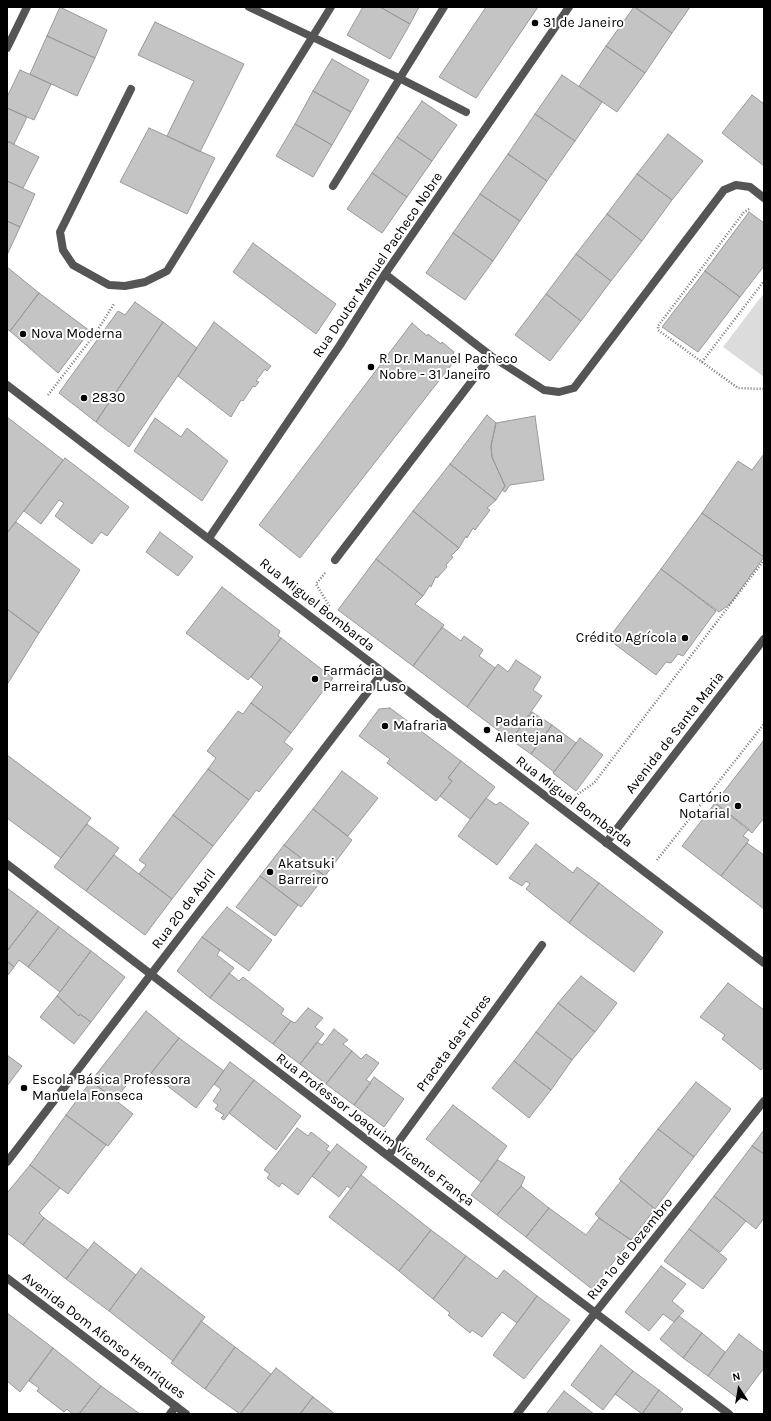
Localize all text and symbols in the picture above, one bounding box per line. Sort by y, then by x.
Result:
place label: 31 de Janeiro [543,15,624,31]
marker: 31 de Janeiro [530,18,540,28]
street label: Rua Doutor Manuel Pacheco Nobre [310,169,446,361]
place label: Nova Moderna [31,326,123,342]
marker: Nova Moderna [18,329,28,339]
place label: R. Dr. Manuel Pacheco Nobre - 31 Janeiro [379,351,518,384]
marker: R. Dr. Manuel Pacheco Nobre - 31 Janeiro [366,362,376,372]
place label: 2830 [92,390,125,406]
marker: 2830 [79,393,89,403]
street label: Rua Miguel Bombarda [256,555,378,655]
place label: Crédito Agrícola [576,630,677,646]
marker: Crédito Agrícola [680,633,690,643]
place label: Farmácia Parreira Luso [323,663,406,696]
street label: Avenida de Santa Maria [622,669,728,797]
marker: Farmácia Parreira Luso [310,674,320,684]
place label: Padaria Alentejana [495,714,563,746]
place label: Mafraria [393,718,447,734]
marker: Mafraria [380,721,390,731]
marker: Padaria Alentejana [482,725,492,735]
street label: Rua Miguel Bombarda [512,753,636,851]
place label: Cartório Notarial [679,790,730,822]
marker: Cartório Notarial [733,801,743,811]
place label: Akatsuki Barreiro [278,856,335,888]
street label: Rua 20 de Abril [148,866,220,952]
marker: Akatsuki Barreiro [265,867,275,877]
street label: Praceta das Flores [413,991,495,1095]
street label: Rua Professor Joaquim Vicente França [273,1050,477,1210]
place label: Escola Básica Professora Manuela Fonseca [32,1072,191,1104]
marker: Escola Básica Professora Manuela Fonseca [19,1083,29,1093]
street label: Rua 1º de Dezembro [584,1194,676,1304]
street label: Avenida Dom Afonso Henriques [19,1269,189,1403]
north arrow [719,1369,759,1409]
text: N [731,1370,742,1384]

